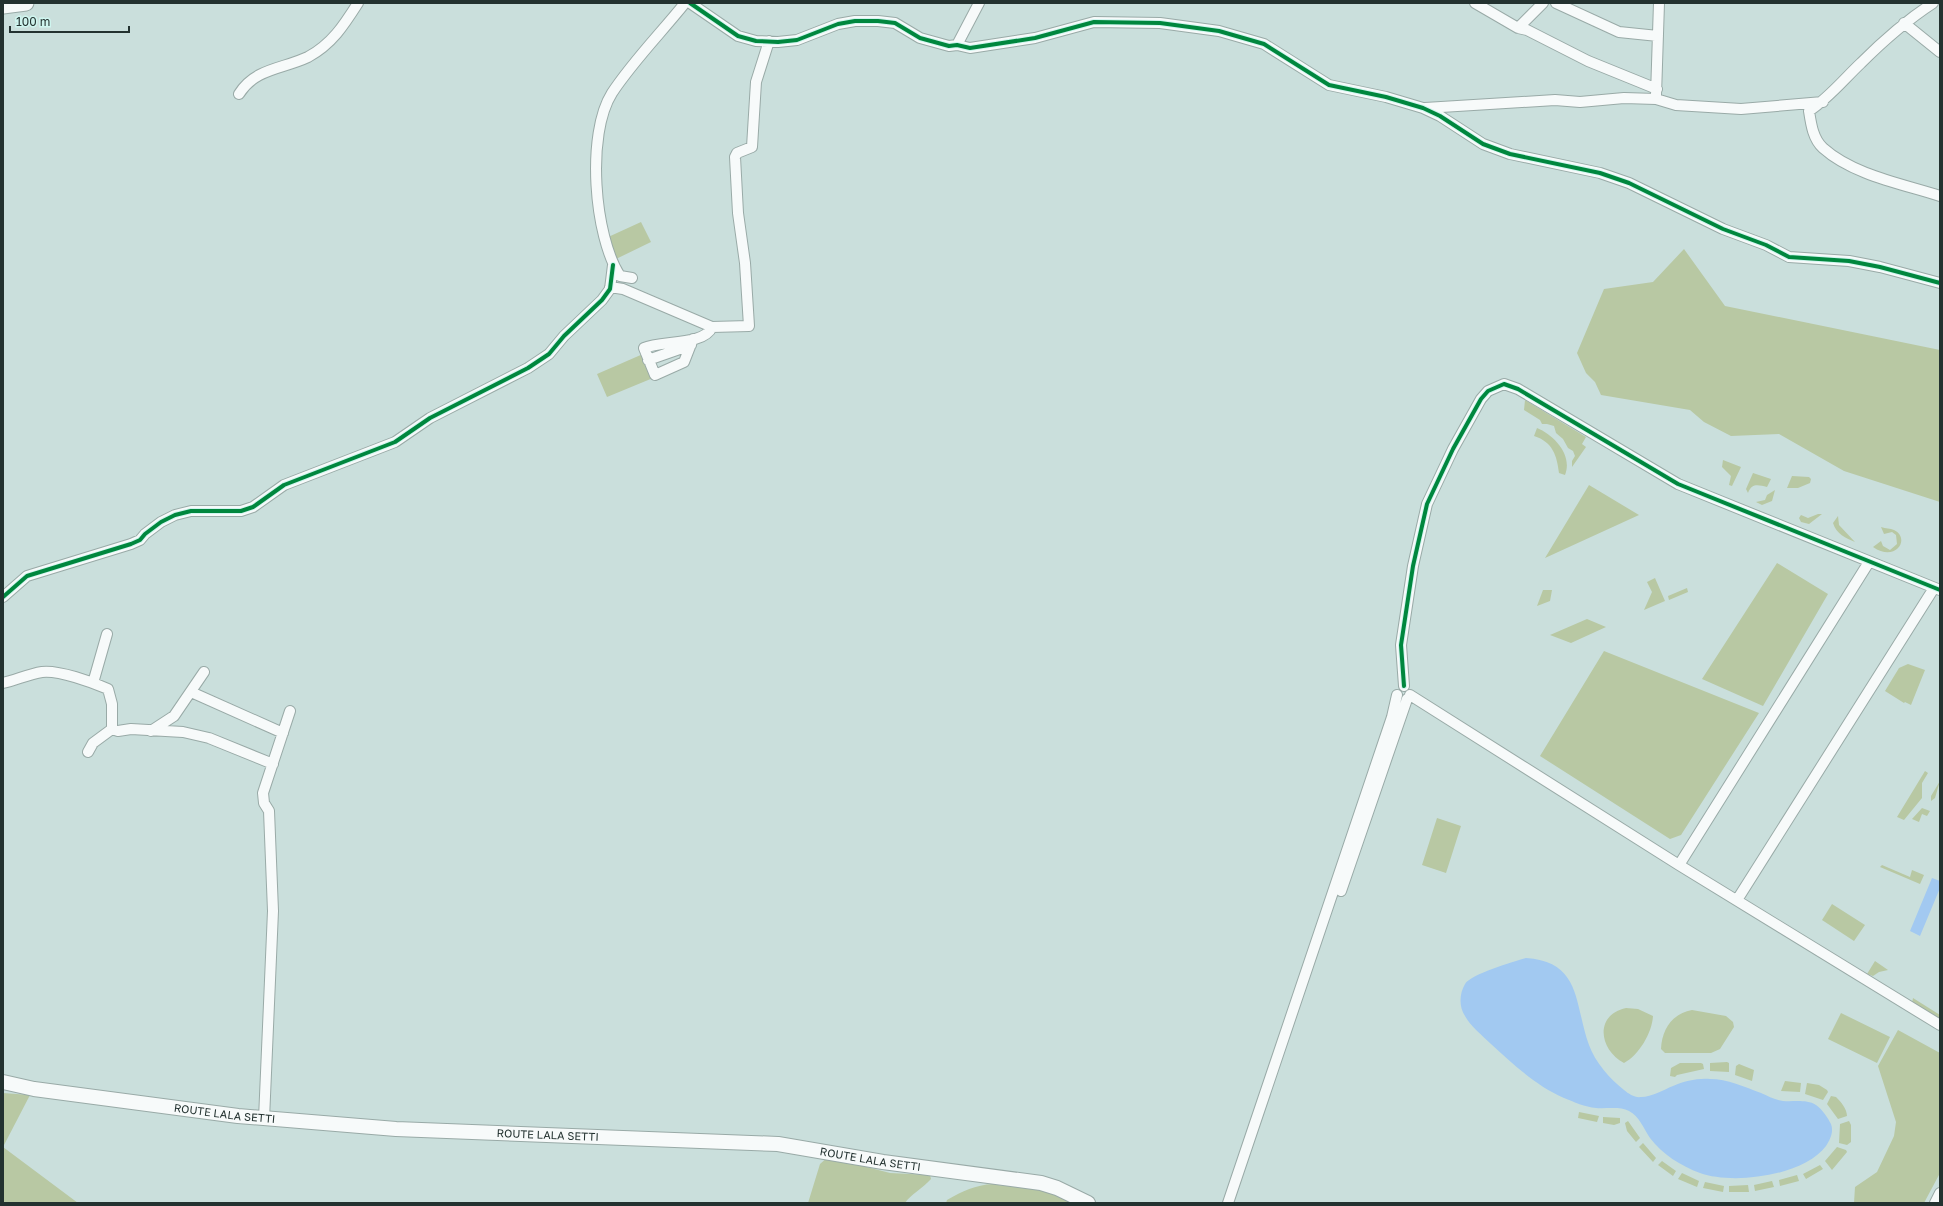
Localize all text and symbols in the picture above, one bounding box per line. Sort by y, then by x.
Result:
scale bar [10,8,129,34]
text: 100 m [16,14,50,29]
street label: ROUTE LALA SETTI [173,1101,276,1125]
street label: ROUTE LALA SETTI [497,1126,599,1143]
street label: ROUTE LALA SETTI [819,1144,922,1173]

